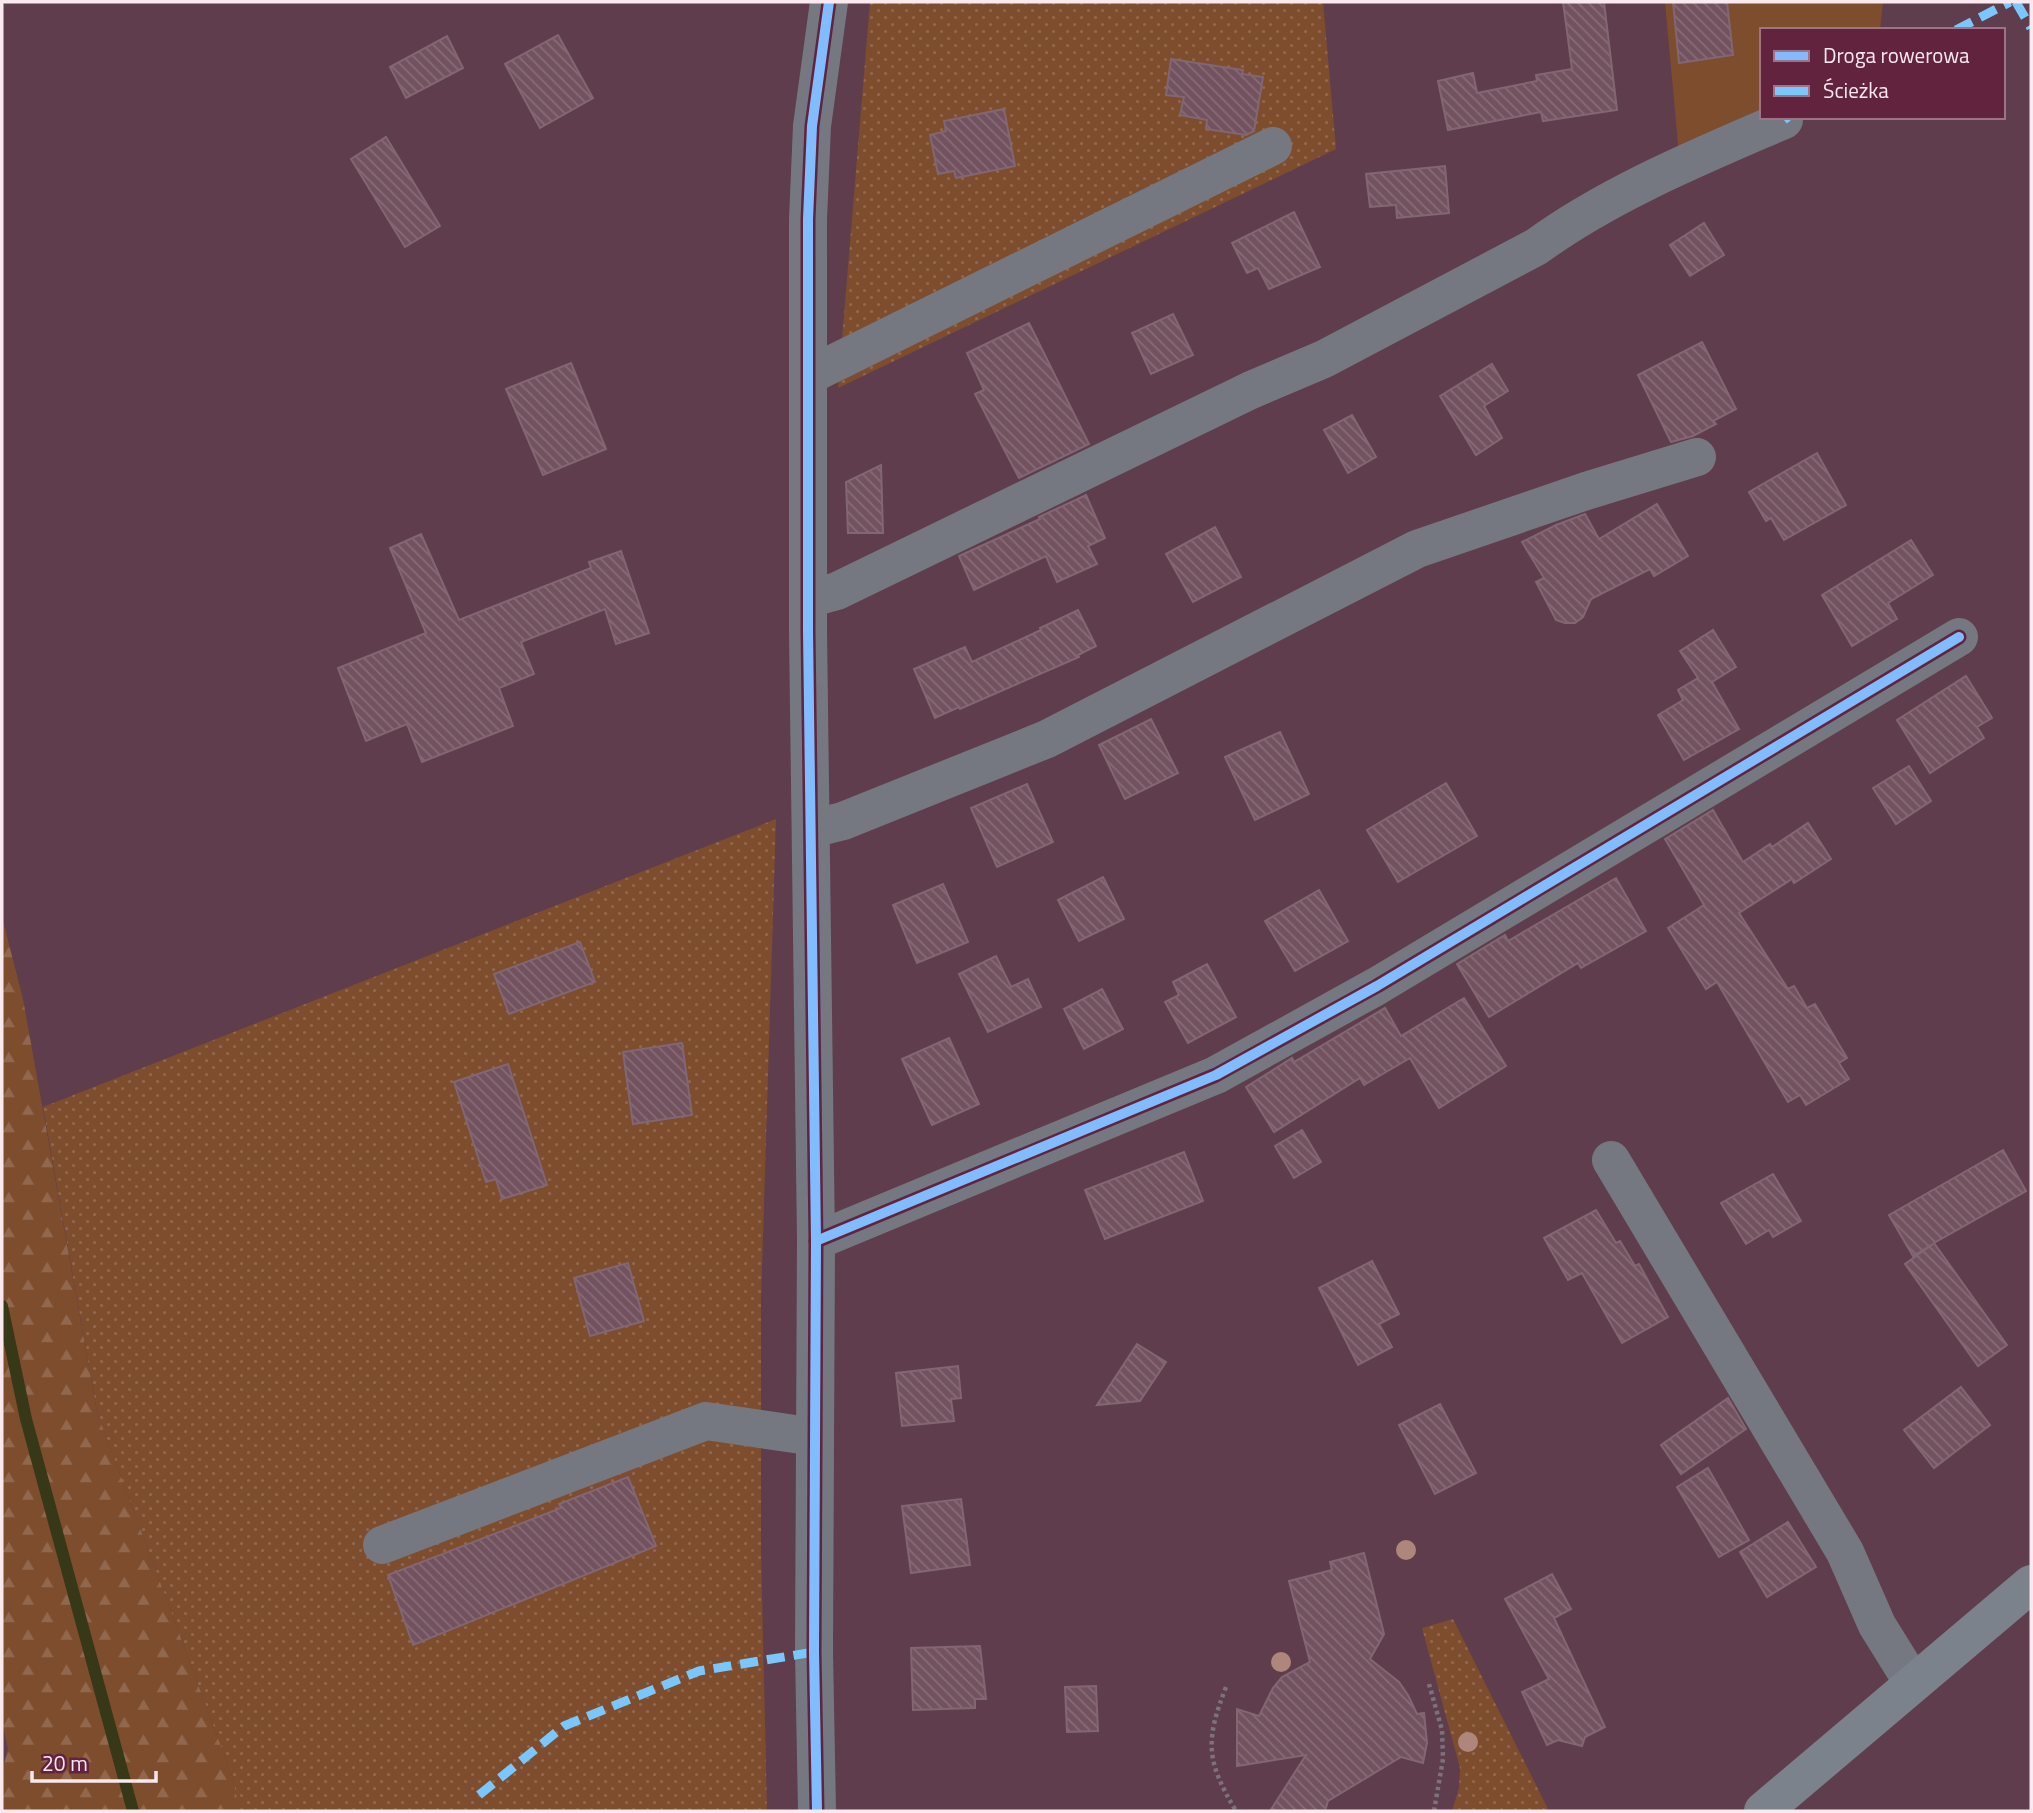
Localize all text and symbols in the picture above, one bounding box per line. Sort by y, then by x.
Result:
legend [1760,28,2005,119]
text: Droga rowerowa [1823,39,1970,71]
text: Ścieżka [1823,74,1889,106]
scale bar [32,1740,156,1784]
text: 20 m [42,1747,88,1779]

